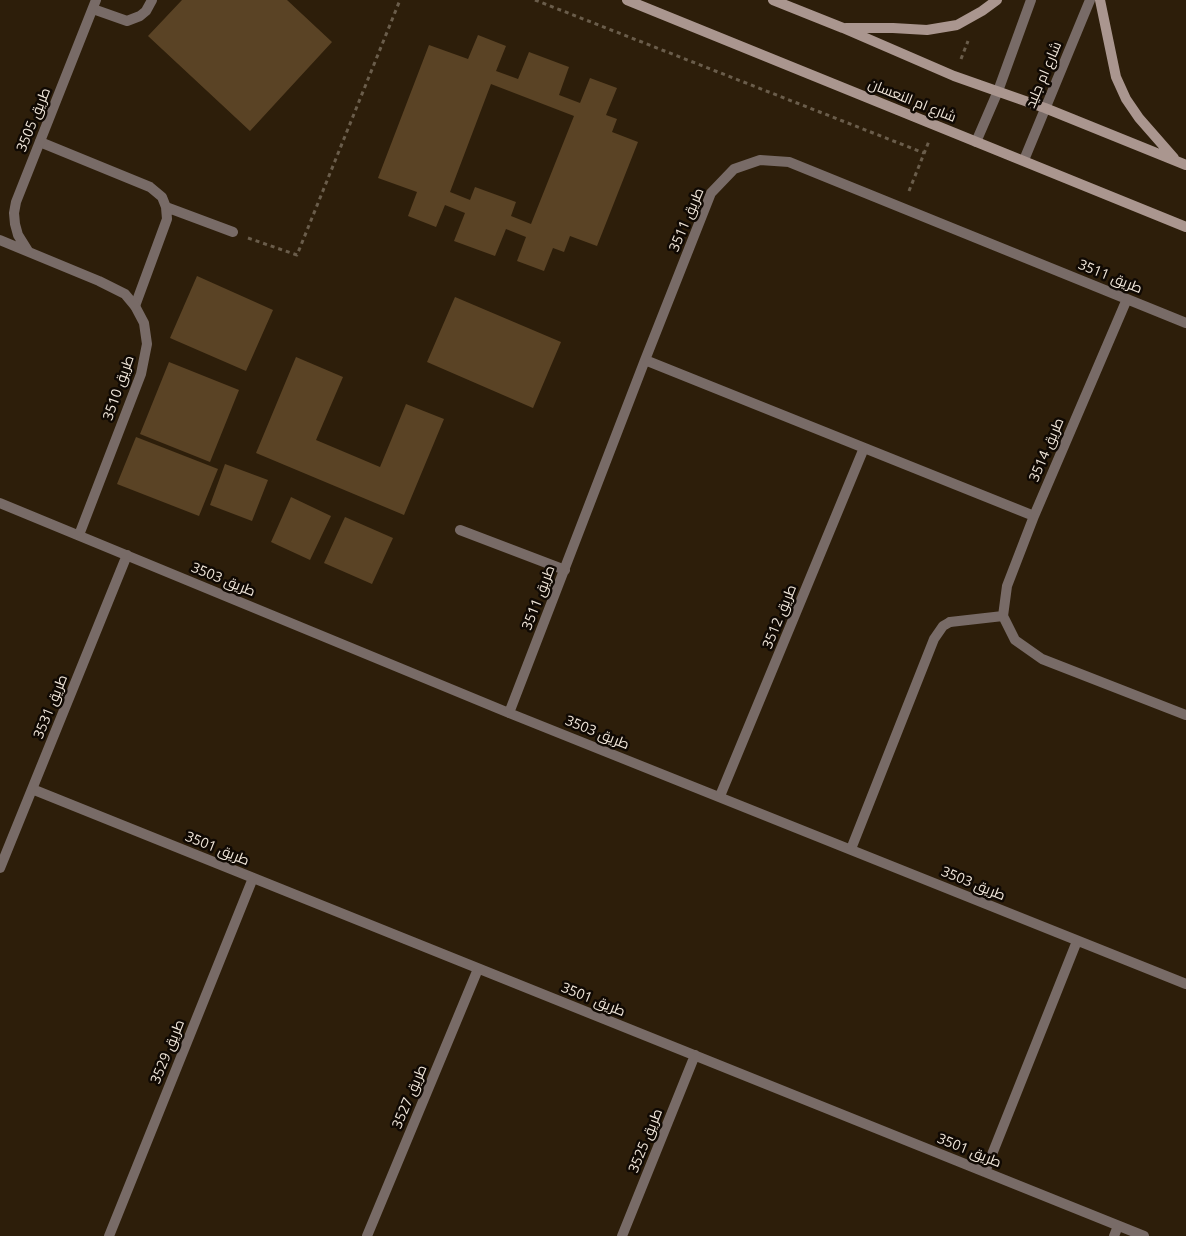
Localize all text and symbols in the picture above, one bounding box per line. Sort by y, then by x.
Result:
street label: شارع ام جليد [1022,39,1066,111]
street label: شارع ام النعسان [866,76,958,126]
street label: طريق 3505 [14,85,54,155]
street label: طريق 3511 [666,186,708,254]
street label: طريق 3511 [1075,257,1145,297]
street label: طريق 3510 [100,353,138,423]
street label: طريق 3514 [1026,416,1068,484]
street label: طريق 3503 [188,560,258,600]
street label: طريق 3511 [519,563,559,633]
street label: طريق 3512 [760,582,800,652]
street label: طريق 3531 [31,672,71,742]
street label: طريق 3503 [562,713,632,753]
street label: طريق 3501 [182,829,252,869]
street label: طريق 3503 [938,864,1008,904]
street label: طريق 3501 [558,980,628,1020]
street label: طريق 3529 [148,1017,188,1087]
street label: طريق 3527 [389,1063,431,1131]
street label: طريق 3525 [626,1106,666,1176]
street label: طريق 3501 [934,1131,1004,1171]

